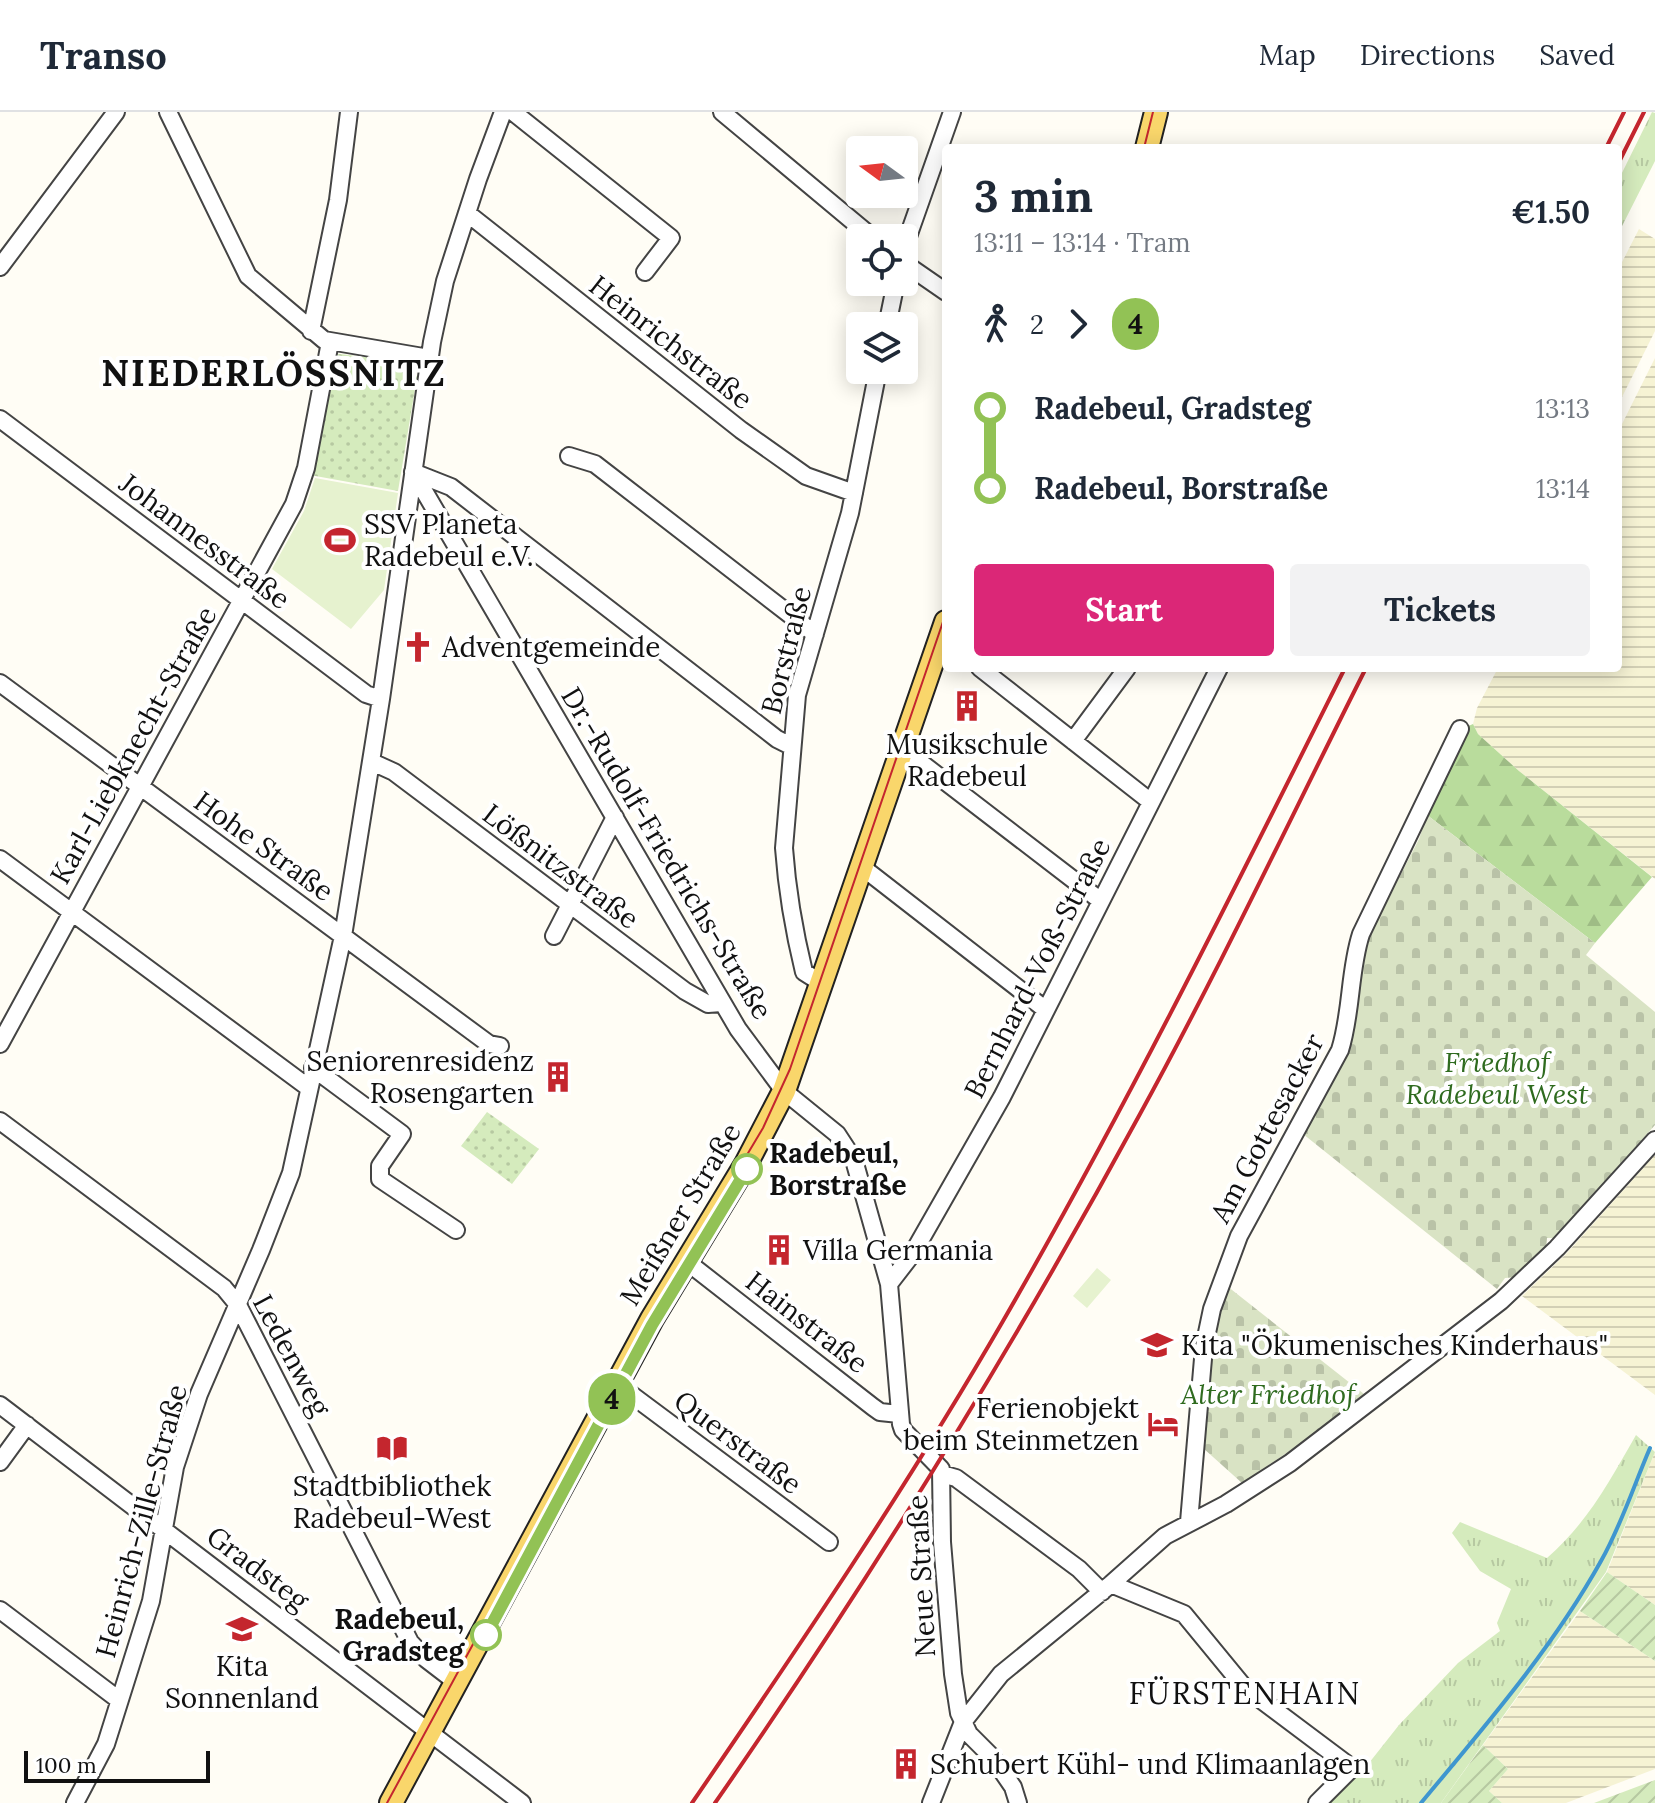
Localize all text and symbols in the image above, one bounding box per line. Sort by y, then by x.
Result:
text: Transo [40,31,167,79]
text: Map [1259,37,1316,73]
text: Directions [1360,37,1495,73]
text: Saved [1539,37,1615,73]
north arrow [846,136,918,208]
map controls [846,136,918,384]
text: 3 min [974,168,1093,224]
text: €1.50 [1511,193,1590,231]
button: locate [846,224,918,296]
text: 13:11 – 13:14 · Tram [974,226,1191,259]
street label: Heinrichstraße [582,267,760,417]
icon: walk [974,302,1018,346]
icon: forward [1056,302,1100,346]
text: 4 [1128,306,1143,342]
text: 2 [1030,308,1044,341]
button: layers [846,312,918,384]
district label: NIEDERLÖSSNITZ [101,350,447,396]
text: Radebeul, Gradsteg [1034,389,1311,427]
text: 13:13 [1536,392,1590,425]
street label: Johannesstraße [112,464,297,617]
text: Radebeul, Borstraße [1034,469,1328,507]
text: 13:14 [1536,472,1590,505]
place label: SSV Planeta Radebeul e.V. [364,506,534,574]
sports icon: SSV Planeta Radebeul e.V. [323,523,357,557]
button: Start [974,564,1274,656]
button: Tickets [1290,564,1590,656]
street label: Borstraße [753,582,819,718]
street label: Karl-Liebknecht-Straße [42,600,224,890]
place label: Adventgemeinde [441,629,660,665]
church icon: Adventgemeinde [401,630,435,664]
street label: Dr.-Rudolf-Friedrichs-Straße [553,680,781,1026]
building icon: Musikschule Radebeul [950,689,984,723]
place label: Musikschule Radebeul [886,726,1048,794]
street label: Hohe Straße [187,783,341,909]
street label: Lößnitzstraße [476,796,646,936]
street label: Bernhard-Voß-Straße [956,832,1118,1104]
street label: Am Gottesacker [1202,1027,1332,1230]
place label: Seniorenresidenz Rosengarten [306,1043,534,1111]
park label: Friedhof Radebeul West [1406,1044,1589,1112]
building icon: Seniorenresidenz Rosengarten [541,1060,575,1094]
street label: Meißner Straße [611,1116,749,1312]
place label: Radebeul, Borstraße [769,1135,906,1203]
marker: Radebeul, Borstraße [732,1154,762,1184]
place label: Villa Germania [802,1232,993,1268]
building icon: Villa Germania [762,1233,796,1267]
street label: Hainstraße [739,1263,875,1381]
street label: Ledenweg [245,1288,339,1422]
place label: Kita "Ökumenisches Kinderhaus" [1181,1327,1608,1363]
school or university icon: Kita "Ökumenisches Kinderhaus" [1140,1328,1174,1362]
line badge: 4 [586,1373,638,1425]
park label: Alter Friedhof [1180,1376,1357,1412]
street label: Heinrich-Zille-Straße [87,1380,195,1662]
text: 4 [604,1381,620,1417]
street label: Querstraße [667,1382,809,1502]
place label: Ferienobjekt beim Steinmetzen [903,1390,1139,1458]
hotel icon: Ferienobjekt beim Steinmetzen [1146,1407,1180,1441]
library icon: Stadtbibliothek Radebeul-West [375,1431,409,1465]
place label: Stadtbibliothek Radebeul-West [293,1468,491,1536]
street label: Neue Straße [899,1494,943,1658]
street label: Gradsteg [200,1518,317,1618]
place label: Radebeul, Gradsteg [334,1601,465,1669]
school or university icon: Kita Sonnenland [225,1612,259,1646]
marker: Radebeul, Gradsteg [471,1620,501,1650]
place label: Kita Sonnenland [165,1648,319,1716]
district label: FÜRSTENHAIN [1129,1674,1361,1712]
place label: Schubert Kühl- und Klimaanlagen [930,1746,1370,1782]
scale bar [24,1747,210,1783]
building icon: Schubert Kühl- und Klimaanlagen [889,1747,923,1781]
text: 100 m [36,1751,97,1779]

